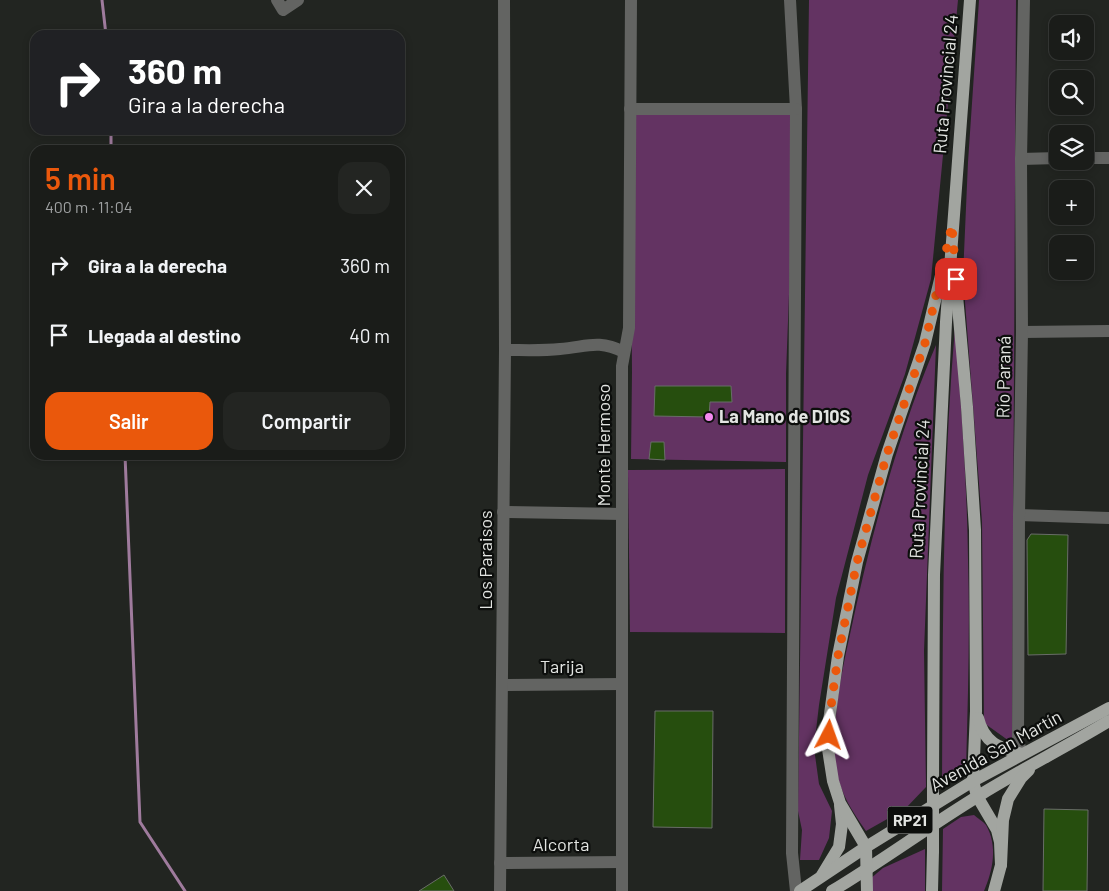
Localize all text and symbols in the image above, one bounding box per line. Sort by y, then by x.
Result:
street label: Ruta Provincial 24 [928,13,962,154]
map controls [1049,15,1094,280]
button: sound [1049,15,1094,60]
text: 360 m [128,49,222,91]
icon: right [45,50,110,115]
button: search [1049,70,1094,115]
text: Gira a la derecha [128,91,285,117]
button: layers [1049,125,1094,170]
text: 5 min [45,160,116,196]
button: close [338,162,390,214]
button: + [1049,180,1094,225]
text: 400 m · 11:04 [45,197,133,216]
button: − [1049,235,1094,280]
icon: right [45,251,73,279]
text: Gira a la derecha [88,254,227,277]
text: 360 m [340,254,390,277]
pin [935,258,977,300]
icon: arrive [942,265,970,293]
icon: arrive [45,321,73,349]
text: Llegada al destino [88,324,241,347]
text: 40 m [349,324,390,347]
street label: Río Paraná [991,335,1015,418]
street label: Monte Hermoso [592,384,614,506]
button: Salir [45,392,213,450]
button: Compartir [223,392,390,450]
place label: La Mano de D10S [719,405,851,427]
marker: La Mano de D10S [703,411,715,423]
street label: Ruta Provincial 24 [904,419,934,559]
street label: Los Paraisos [474,510,496,610]
street label: Tarija [540,655,584,677]
street label: Avenida San Martín [926,705,1065,795]
position arrow [802,708,854,760]
road number: RP21 [888,806,932,834]
street label: Alcorta [533,833,589,855]

